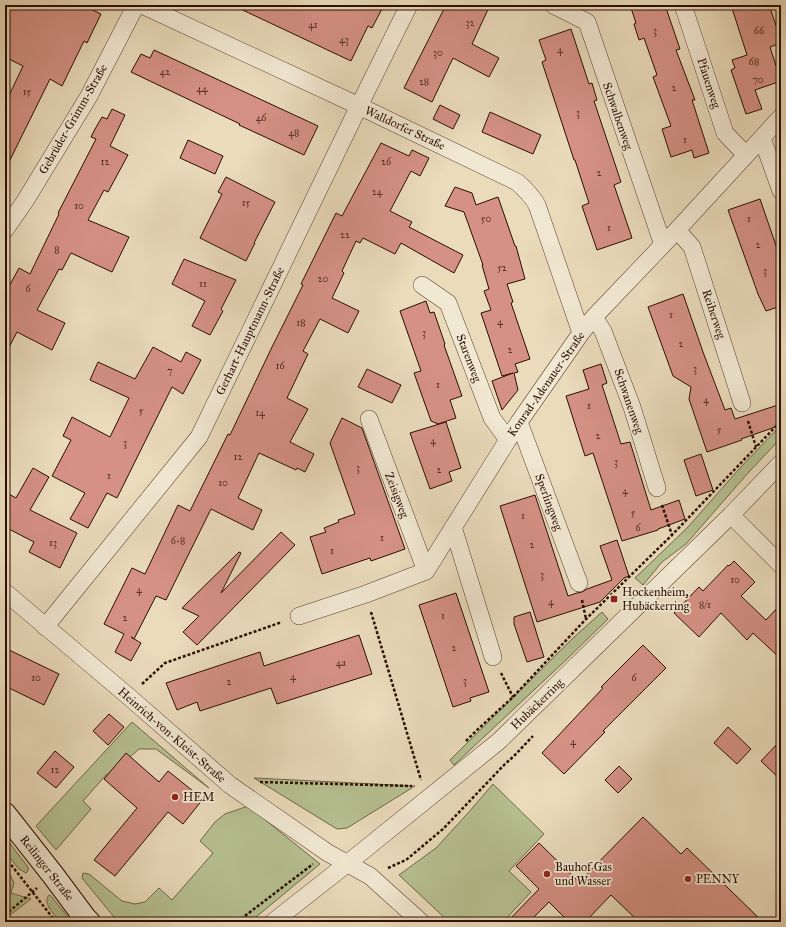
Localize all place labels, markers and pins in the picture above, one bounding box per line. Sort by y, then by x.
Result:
place label: Hockenheim, Hubäckerring [622,585,690,614]
marker: Hockenheim, Hubäckerring [609,594,619,604]
place label: HEM [183,790,214,804]
marker: HEM [170,792,180,802]
place label: Bauhof Gas und Wasser [555,860,612,888]
marker: Bauhof Gas und Wasser [542,869,552,879]
place label: PENNY [696,872,740,886]
marker: PENNY [683,874,693,884]

